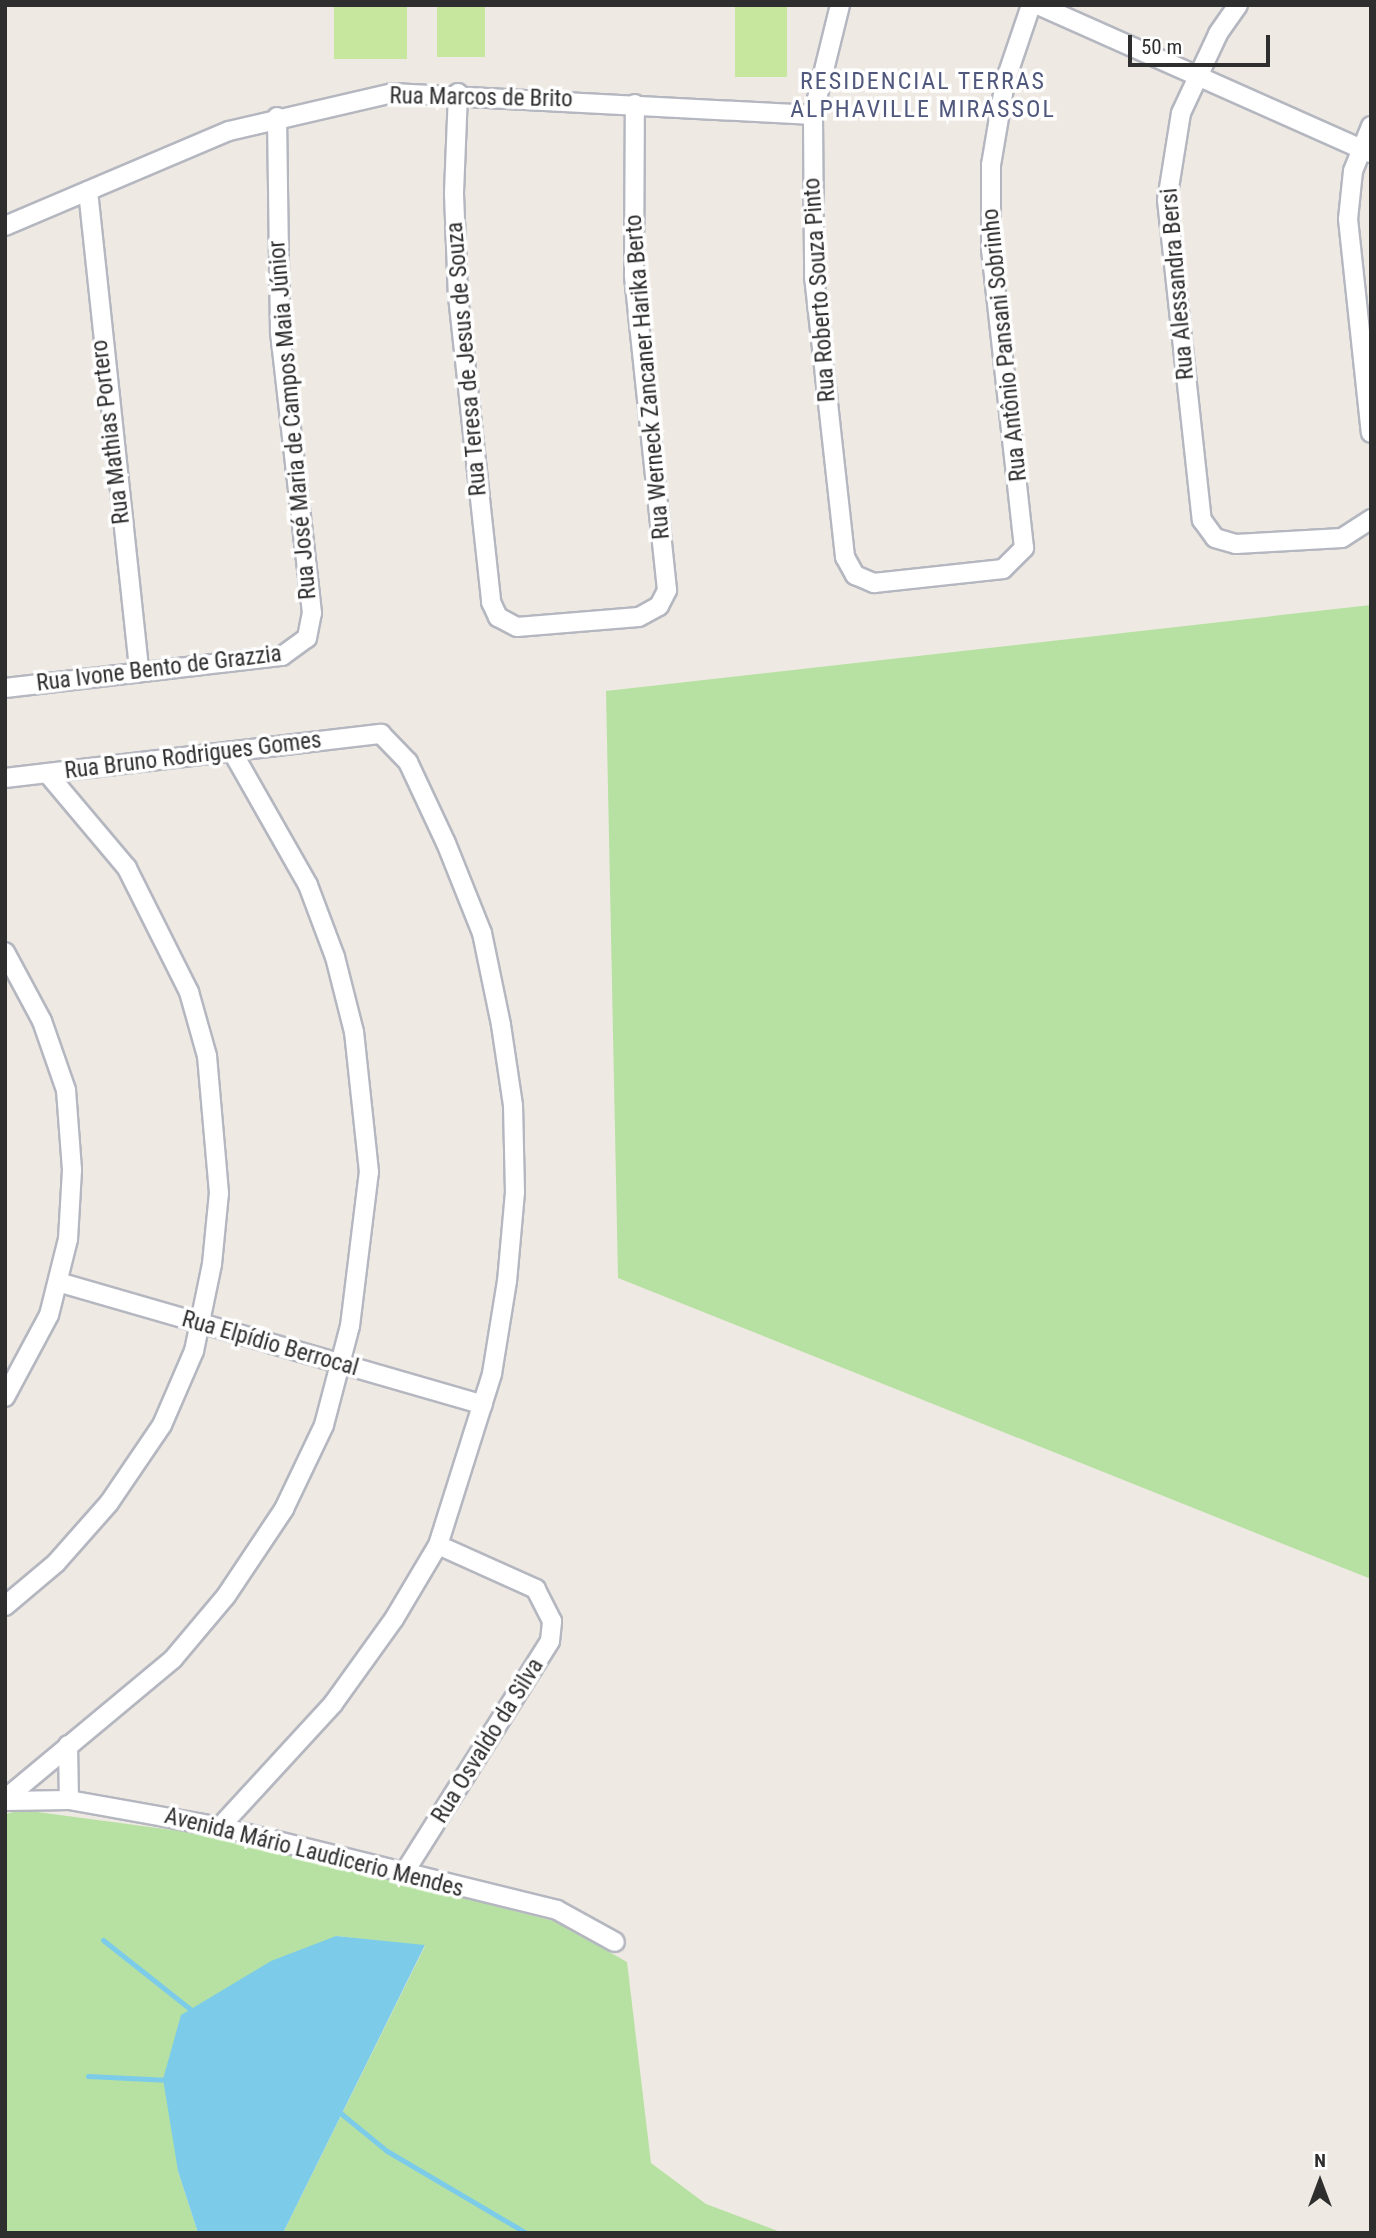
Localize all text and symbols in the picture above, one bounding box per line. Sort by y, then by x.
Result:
scale bar [1131,21,1273,65]
text: 50 m [1141,35,1182,59]
district label: RESIDENCIAL TERRAS ALPHAVILLE MIRASSOL [793,68,1053,124]
street label: Rua Marcos de Brito [389,83,573,113]
street label: Rua Roberto Souza Pinto [798,177,842,403]
street label: Rua Alessandra Bersi [1156,187,1200,381]
street label: Rua Antônio Pansani Sobrinho [977,207,1033,483]
street label: Rua Werneck Zancaner Harika Berto [620,213,676,541]
street label: Rua Teresa de Jesus de Souza [441,221,493,497]
street label: Rua José Maria de Campos Maia Júnior [264,239,322,601]
street label: Rua Mathias Portero [86,338,136,526]
street label: Rua Ivone Bento de Grazzia [35,640,283,698]
street label: Rua Bruno Rodrigues Gomes [63,727,323,785]
street label: Rua Elpídio Berrocal [179,1306,361,1382]
street label: Rua Osvaldo da Silva [426,1654,550,1828]
street label: Avenida Mário Laudicerio Mendes [162,1802,466,1904]
north arrow [1285,2147,1355,2217]
text: N [1314,2149,1326,2172]

